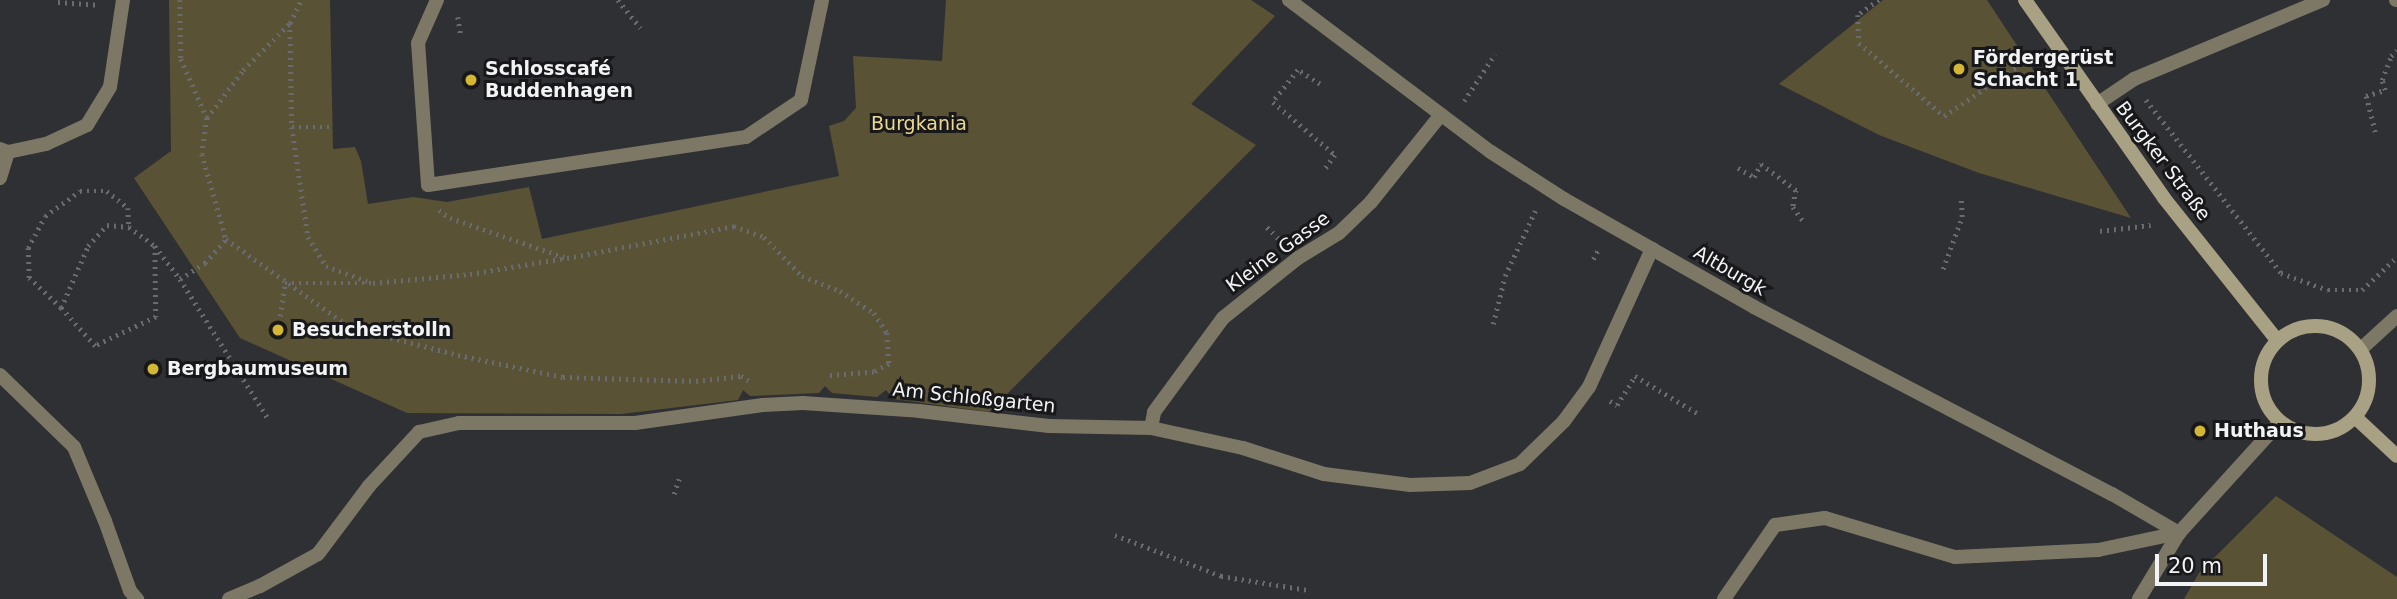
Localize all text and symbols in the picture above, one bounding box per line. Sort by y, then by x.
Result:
place label: Fördergerüst Schacht 1 [1973,47,2113,91]
place label: Schlosscafé Buddenhagen [485,58,633,102]
marker: Fördergerüst Schacht 1 [1951,61,1967,77]
marker: Schlosscafé Buddenhagen [463,72,479,88]
street label: Burgker Straße [2111,97,2215,225]
park label: Burgkania [871,113,967,135]
street label: Kleine Gasse [1222,207,1334,297]
street label: Altburgk [1689,241,1771,301]
place label: Besucherstolln [292,319,451,341]
marker: Besucherstolln [270,322,286,338]
place label: Bergbaumuseum [167,358,348,380]
marker: Bergbaumuseum [145,361,161,377]
street label: Am Schloßgarten [891,378,1057,418]
place label: Huthaus [2214,420,2304,442]
marker: Huthaus [2192,423,2208,439]
scale bar [2159,540,2271,584]
text: 20 m [2168,554,2222,578]

